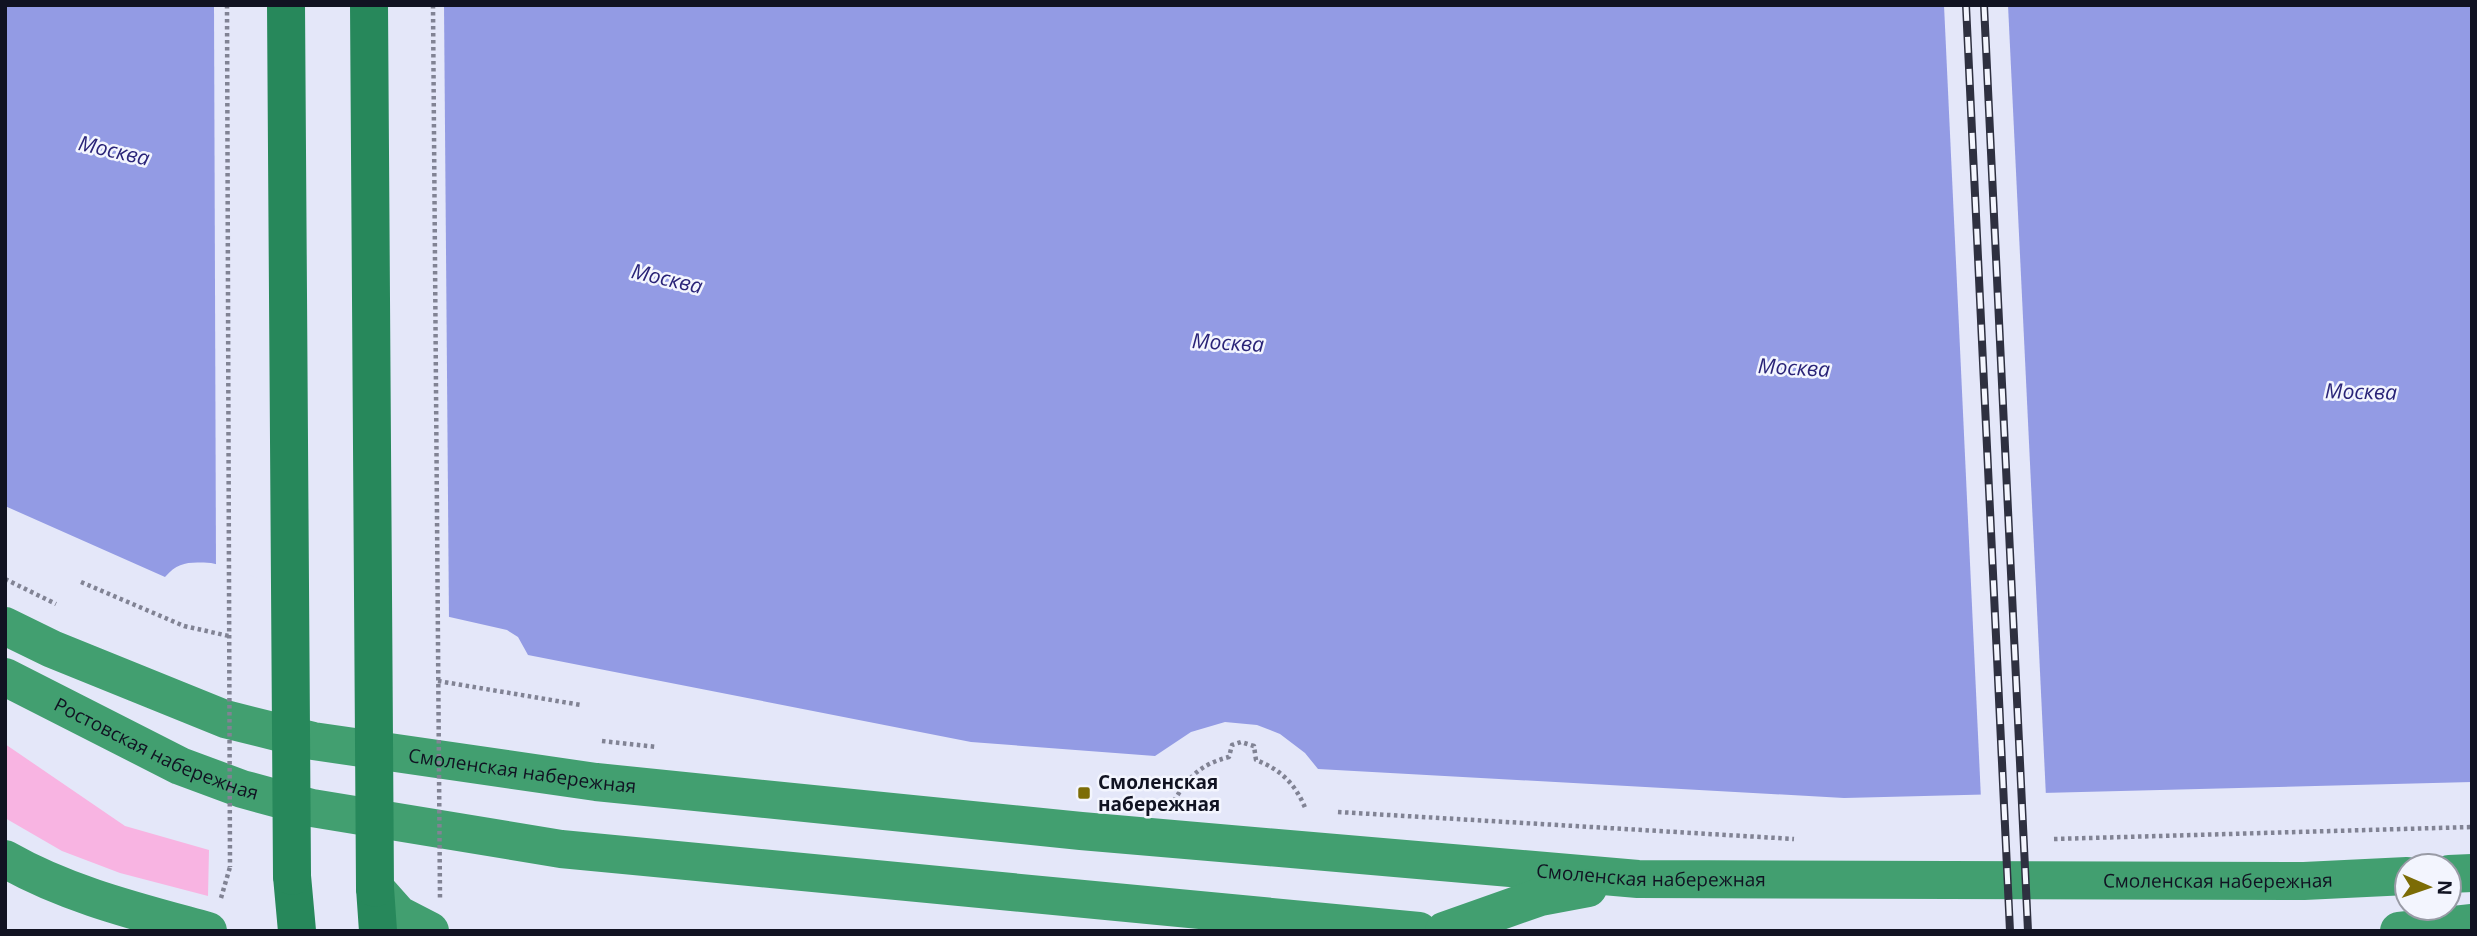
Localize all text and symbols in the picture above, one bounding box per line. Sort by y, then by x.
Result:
water label: Москва [76,128,153,172]
water label: Москва [629,256,706,300]
water label: Москва [1191,326,1265,358]
water label: Москва [1757,351,1831,383]
water label: Москва [2325,376,2397,406]
street label: Ростовская набережная [50,691,261,806]
street label: Смоленская набережная [407,742,637,799]
place label: Смоленская набережная [1098,769,1220,817]
marker: Смоленская набережная [1076,785,1092,801]
north arrow [2393,852,2463,922]
street label: Смоленская набережная [1535,857,1766,892]
street label: Смоленская набережная [2103,867,2333,894]
text: N [2432,879,2458,896]

